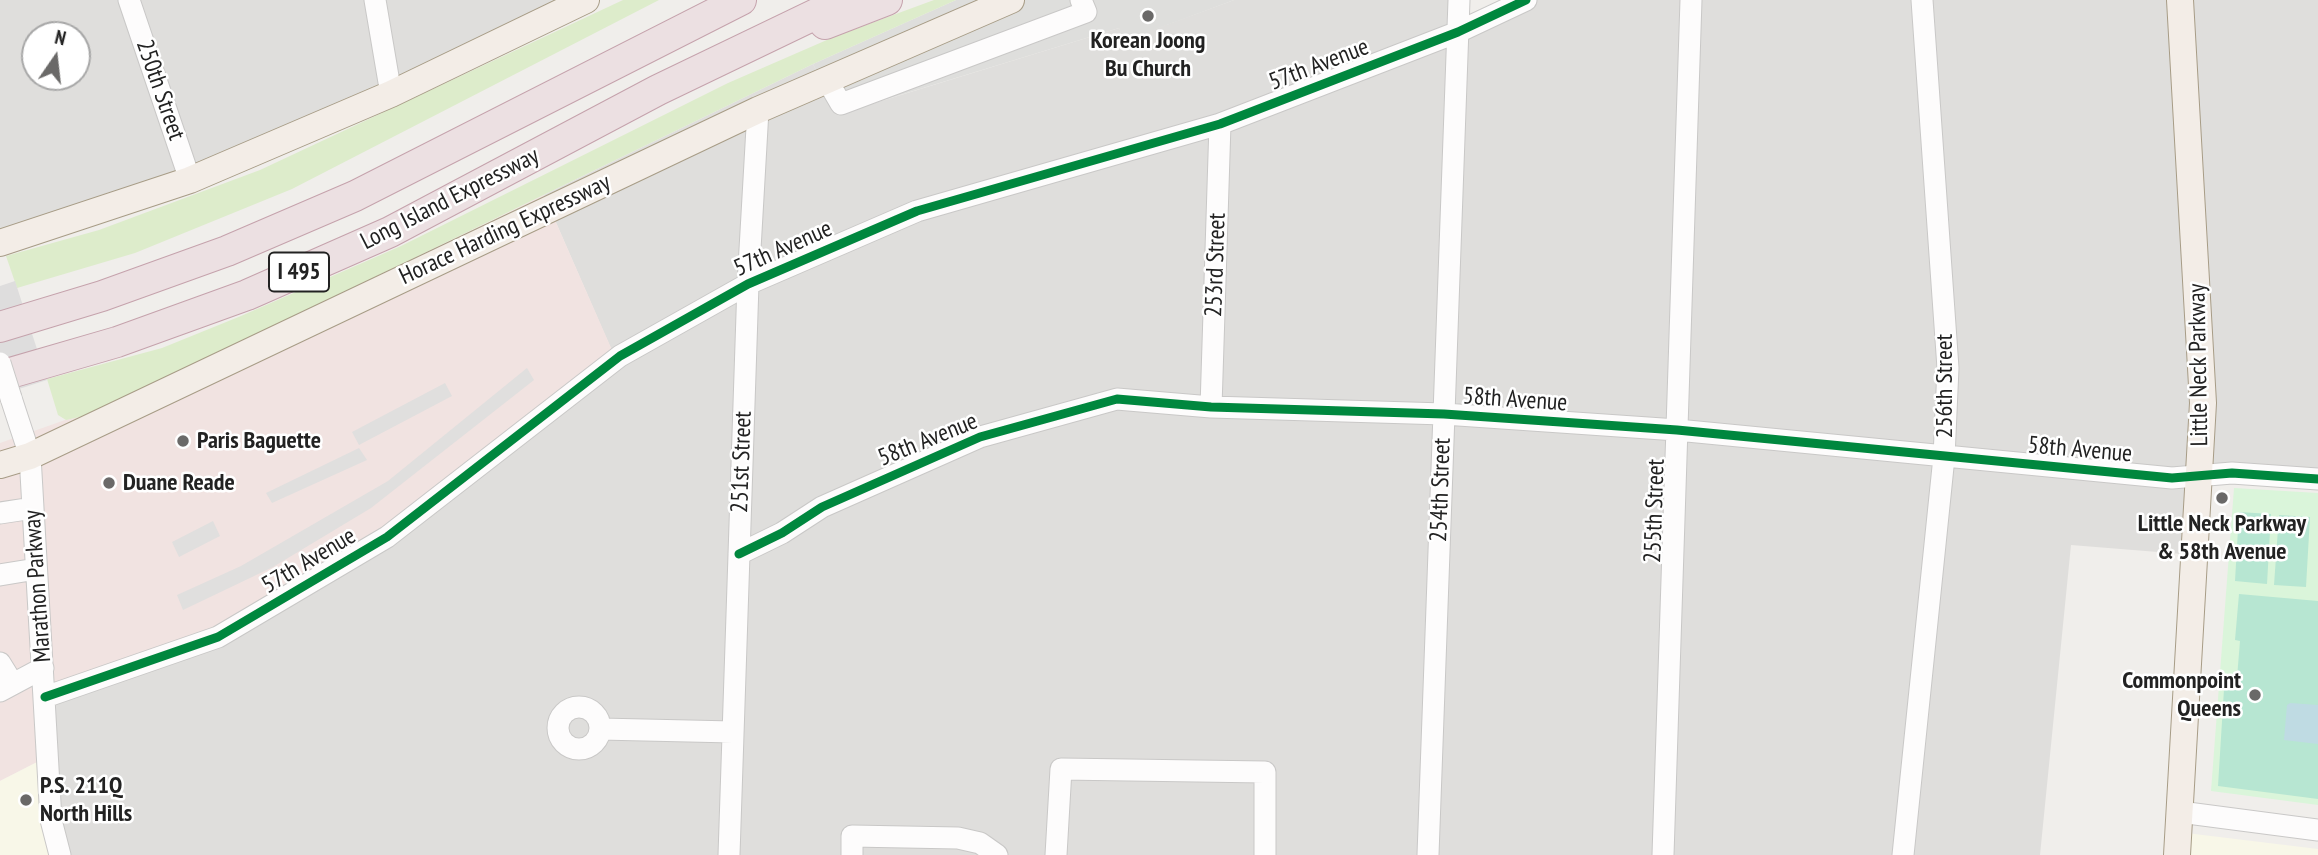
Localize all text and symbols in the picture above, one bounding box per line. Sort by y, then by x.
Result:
marker: Korean Joong Bu Church [1140,8,1156,24]
north arrow [21,21,91,91]
text: N [53,25,68,50]
place label: Korean Joong Bu Church [1091,27,1205,83]
street label: 57th Avenue [1265,33,1373,97]
street label: 250th Street [129,36,191,144]
street label: Long Island Expressway [356,142,544,256]
street label: Horace Harding Expressway [395,168,615,292]
street label: 253rd Street [1200,212,1232,318]
street label: 57th Avenue [729,215,837,283]
road number: I 495 [269,252,329,292]
street label: Little Neck Parkway [2183,283,2215,447]
street label: 256th Street [1931,334,1959,438]
street label: 58th Avenue [1462,382,1568,418]
street label: 58th Avenue [874,407,982,473]
street label: 251st Street [726,411,758,513]
place label: Paris Baguette [197,427,321,455]
street label: 58th Avenue [2027,431,2133,469]
marker: Paris Baguette [175,433,191,449]
street label: 254th Street [1425,437,1457,543]
street label: 255th Street [1639,458,1671,564]
place label: Duane Reade [123,469,235,497]
marker: Duane Reade [101,475,117,491]
marker: Little Neck Parkway & 58th Avenue [2214,490,2230,506]
street label: Marathon Parkway [18,509,58,663]
place label: Little Neck Parkway & 58th Avenue [2138,510,2306,566]
street label: 57th Avenue [257,522,361,600]
place label: Commonpoint Queens [2122,667,2241,723]
marker: Commonpoint Queens [2247,687,2263,703]
place label: P.S. 211Q North Hills [40,772,132,828]
marker: P.S. 211Q North Hills [18,792,34,808]

